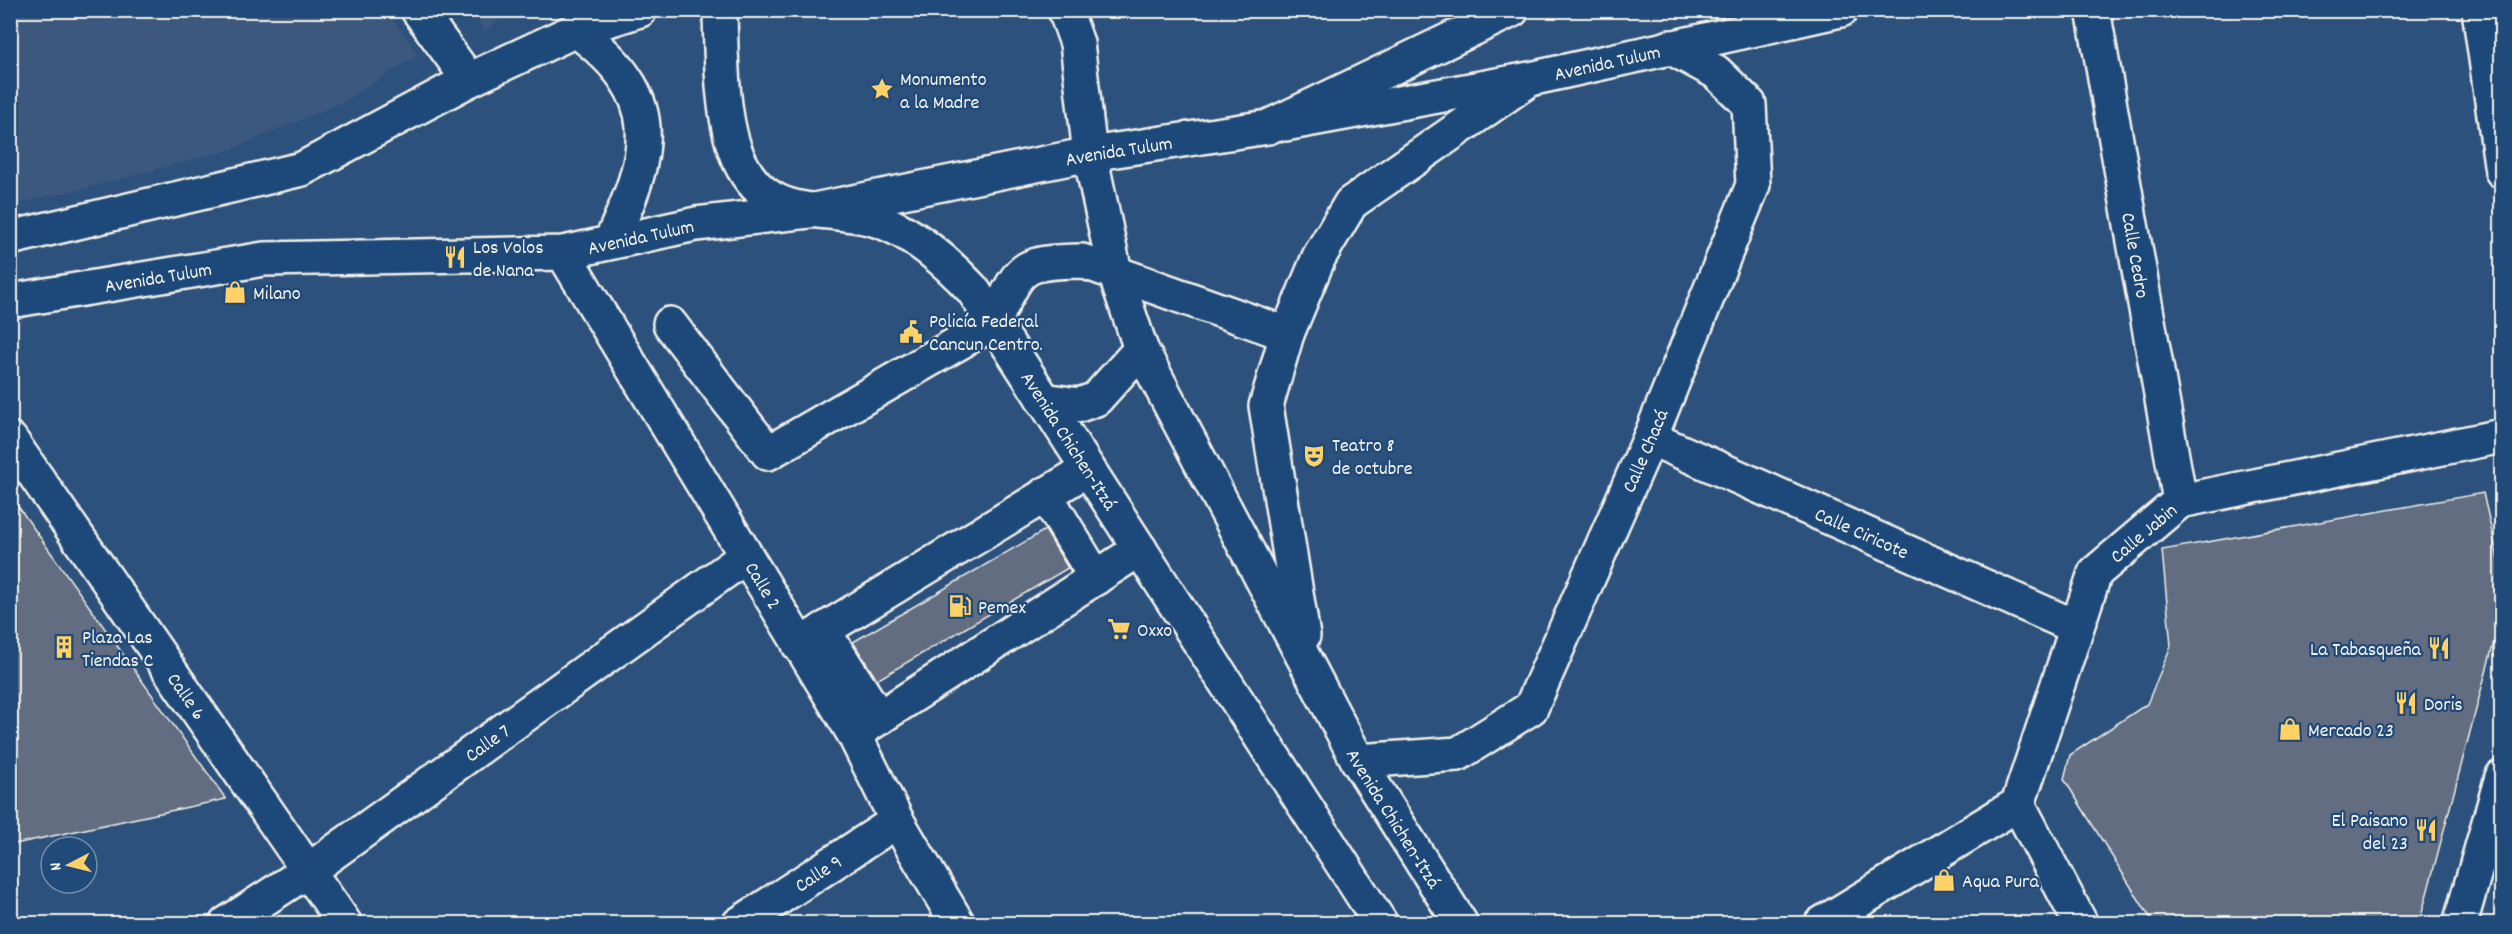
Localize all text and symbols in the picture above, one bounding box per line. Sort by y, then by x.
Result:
street label: Avenida Tulum [1552,39,1663,90]
place label: Monumento a la Madre [900,67,987,118]
place icon: Monumento a la Madre [869,76,895,102]
street label: Avenida Tulum [1063,131,1175,176]
street label: Calle Cedro [2112,211,2155,301]
street label: Avenida Tulum [585,214,697,264]
place label: Los Volos de Nana [473,235,544,286]
restaurant icon: Los Volos de Nana [442,244,468,270]
street label: Avenida Tulum [103,257,214,302]
shop icon: Milano [222,279,248,305]
place label: Milano [253,281,301,309]
place label: Policía Federal Cancun Centro. [929,309,1043,360]
public building icon: Policía Federal Cancun Centro. [898,319,924,345]
street label: Avenida Chichen-Itzá [1012,367,1122,517]
street label: Calle Chacá [1617,405,1677,498]
place label: Teatro 8 de octubre [1332,433,1413,484]
theatre icon: Teatro 8 de octubre [1301,443,1327,469]
street label: Calle Jabin [2105,498,2185,571]
street label: Calle Ciricote [1809,502,1912,568]
street label: Calle 2 [736,557,786,616]
fuel station icon: Pemex [947,593,973,619]
place label: Pemex [978,595,1026,623]
supermarket icon: Oxxo [1106,616,1132,642]
place label: Oxxo [1137,618,1172,646]
place label: Plaza Las Tiendas C [82,625,153,676]
building icon: Plaza Las Tiendas C [51,634,77,660]
restaurant icon: La Tabasqueña [2426,635,2452,661]
place label: La Tabasqueña [2310,637,2422,665]
street label: Calle 6 [159,668,211,727]
restaurant icon: Doris [2393,690,2419,716]
place label: Doris [2424,692,2463,720]
shop icon: Mercado 23 [2277,716,2303,742]
place label: Mercado 23 [2308,718,2394,746]
street label: Calle 7 [460,719,517,771]
street label: Avenida Chichen-Itzá [1337,745,1446,895]
place label: El Paisano del 23 [2332,808,2408,859]
restaurant icon: El Paisano del 23 [2413,817,2439,843]
north arrow [39,835,99,895]
street label: Calle 9 [790,849,849,901]
text: N [45,861,68,872]
shop icon: Aqua Pura [1931,867,1957,893]
place label: Aqua Pura [1962,869,2040,897]

